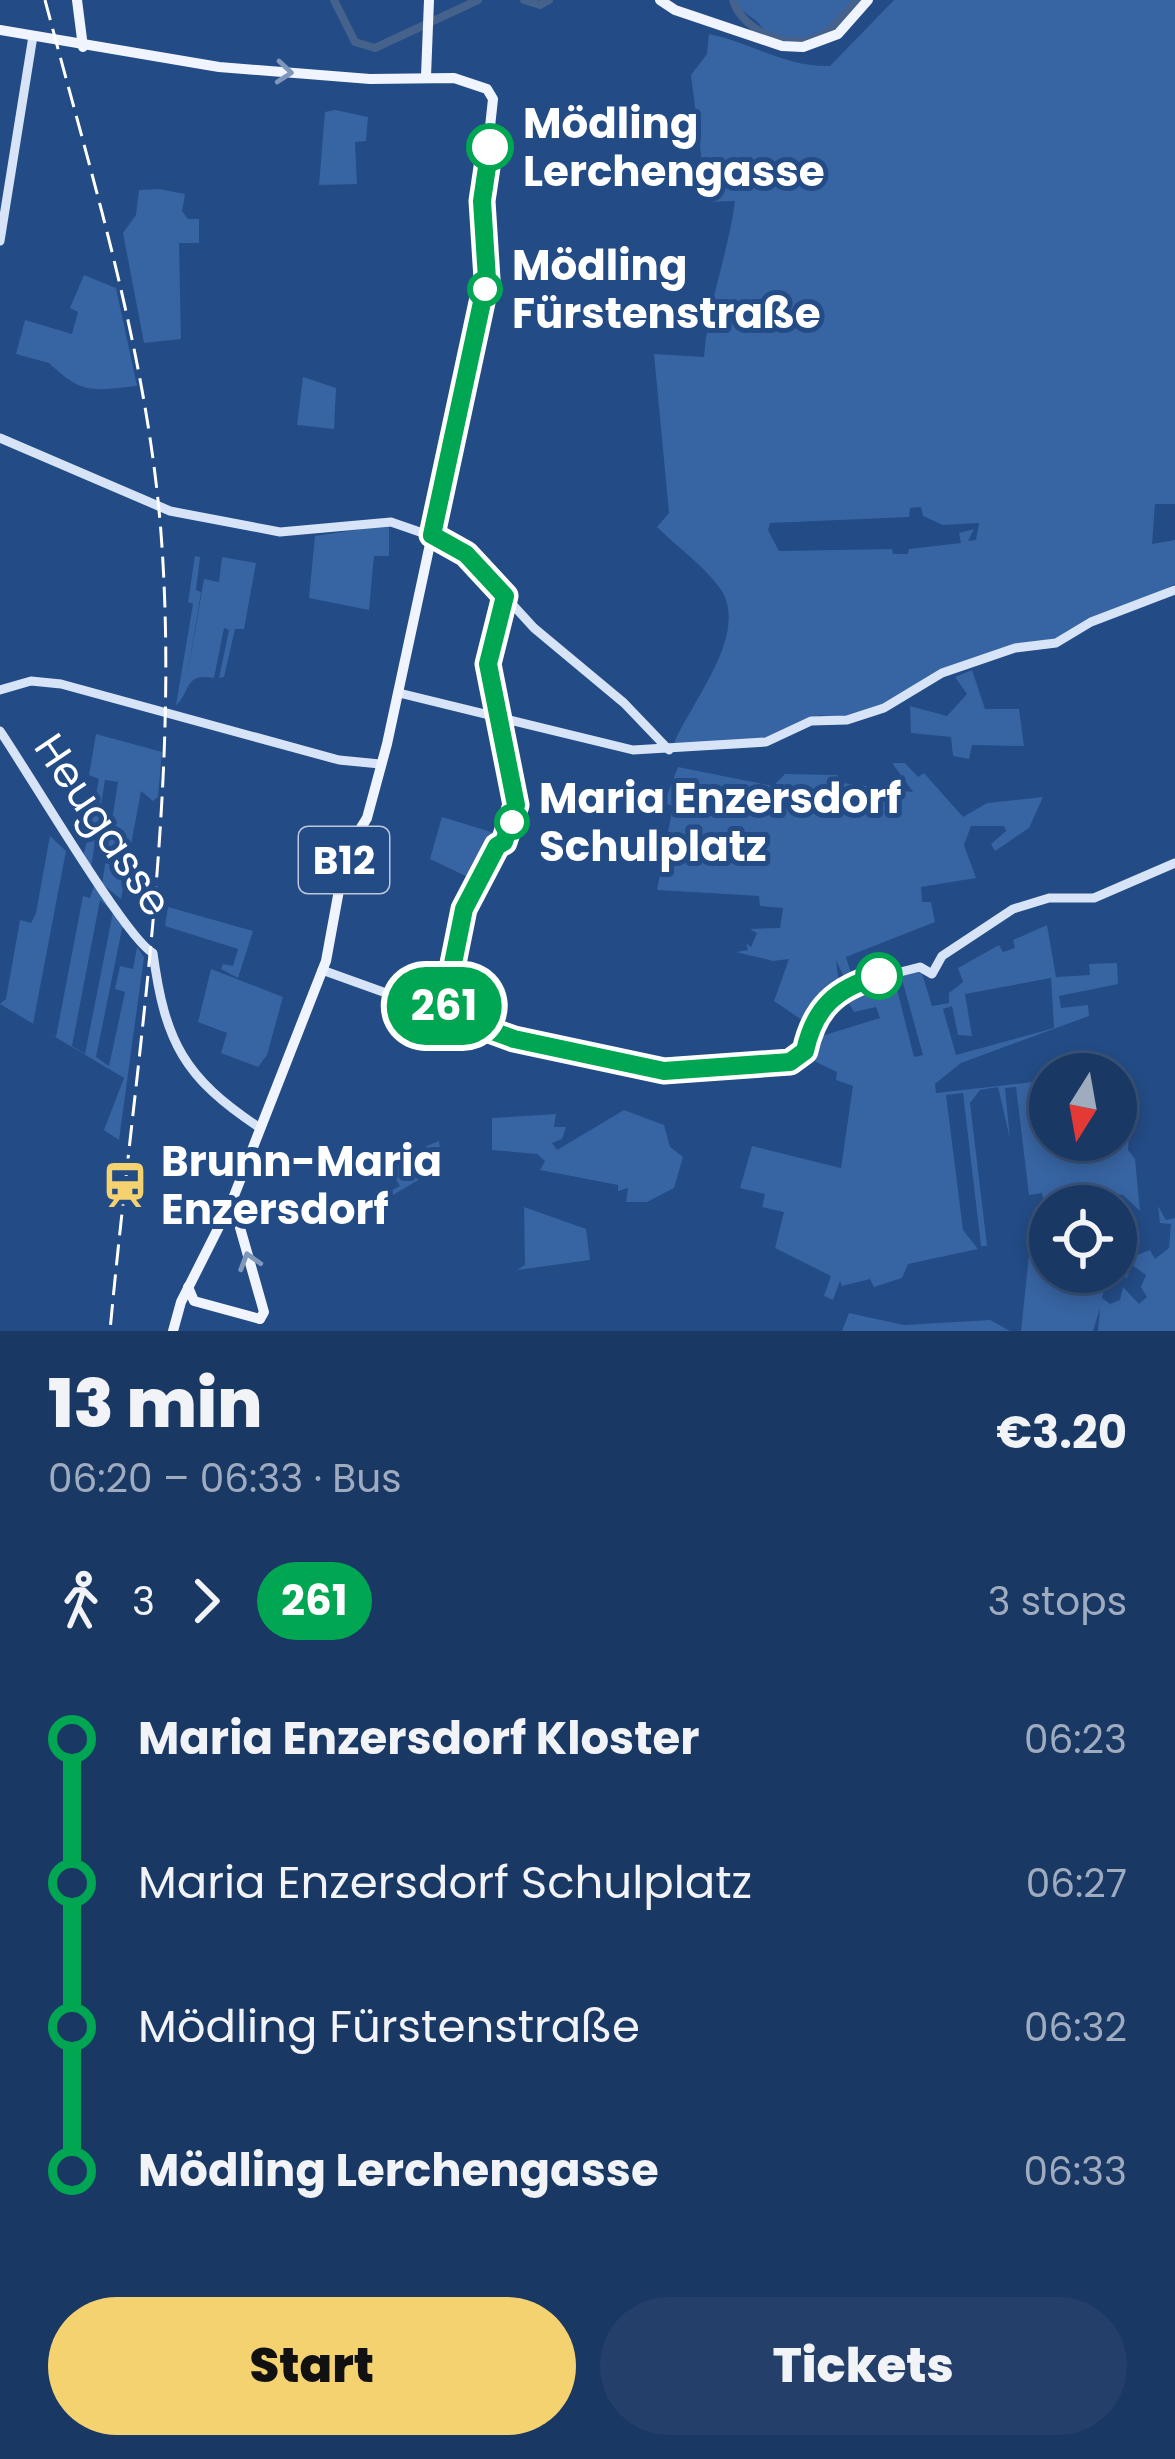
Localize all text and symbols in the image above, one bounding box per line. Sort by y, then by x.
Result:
one-way arrow [275,59,294,84]
place label: Mödling Lerchengasse [523,94,825,201]
marker: Mödling Lerchengasse [468,125,512,169]
place label: Mödling Fürstenstraße [512,236,821,343]
marker: Mödling Fürstenstraße [469,273,501,305]
street label: Heugasse [20,722,186,928]
place label: Maria Enzersdorf Schulplatz [539,769,901,876]
marker: Maria Enzersdorf Schulplatz [496,806,528,838]
road number: B12 [299,827,389,893]
unlabelled marker [857,954,901,998]
line badge: 261 [375,967,513,1045]
text: 261 [411,976,477,1035]
north arrow [1029,1053,1137,1161]
map controls [1029,1053,1137,1293]
place label: Brunn-Maria Enzersdorf [161,1132,442,1239]
station icon: Brunn-Maria Enzersdorf [100,1160,150,1210]
button: locate [1029,1185,1137,1293]
one-way arrow [238,1251,263,1272]
text: 13 min [48,1358,262,1450]
text: €3.20 [996,1401,1127,1464]
text: 06:20 – 06:33 · Bus [48,1451,402,1506]
icon: walk [48,1568,114,1634]
icon: forward [173,1568,239,1634]
text: 261 [281,1571,348,1630]
text: 3 [132,1574,155,1629]
text: 3 stops [987,1574,1127,1629]
text: Maria Enzersdorf Kloster [138,1707,699,1770]
text: 06:23 [1024,1712,1127,1767]
text: Maria Enzersdorf Schulplatz [138,1851,752,1914]
text: 06:27 [1026,1856,1127,1911]
text: Mödling Fürstenstraße [138,1995,640,2058]
text: 06:32 [1024,2000,1127,2055]
text: Mödling Lerchengasse [138,2139,659,2202]
text: 06:33 [1023,2144,1127,2199]
button: Start [48,2297,576,2435]
button: Tickets [600,2297,1127,2435]

